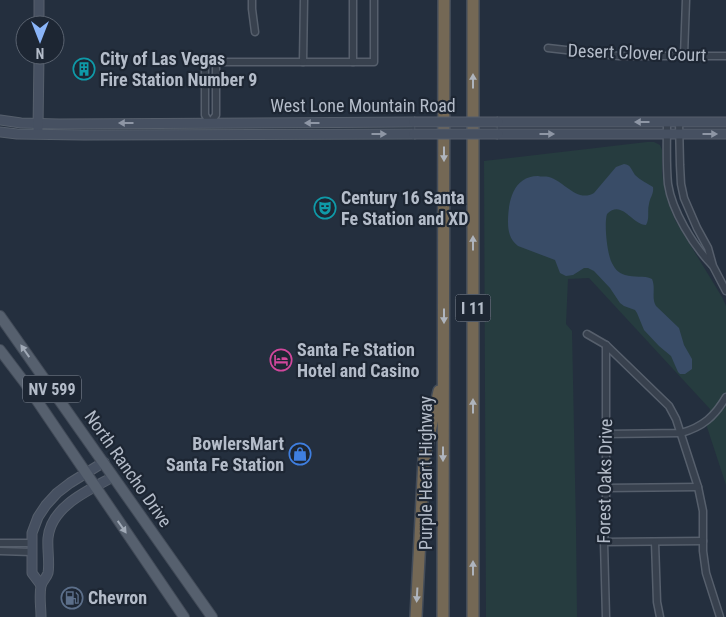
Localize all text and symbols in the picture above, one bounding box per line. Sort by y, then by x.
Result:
north arrow [15,15,65,65]
street label: Desert Clover Court [567,40,707,65]
text: N [36,45,44,61]
place label: City of Las Vegas Fire Station Number 9 [100,48,257,90]
building icon: City of Las Vegas Fire Station Number 9 [72,57,96,81]
one-way arrow [469,73,477,89]
street label: West Lone Mountain Road [270,95,456,116]
one-way arrow [634,118,650,126]
one-way arrow [304,119,320,127]
one-way arrow [118,120,134,128]
one-way arrow [371,130,387,138]
one-way arrow [539,130,555,138]
one-way arrow [702,130,718,138]
one-way arrow [440,146,448,162]
place label: Century 16 Santa Fe Station and XD [341,187,469,229]
theatre icon: Century 16 Santa Fe Station and XD [313,196,337,220]
one-way arrow [469,235,477,251]
road number: I 11 [456,294,490,322]
one-way arrow [440,308,448,324]
place label: Santa Fe Station Hotel and Casino [297,339,420,381]
one-way arrow [20,344,30,358]
hotel icon: Santa Fe Station Hotel and Casino [269,348,293,372]
road number: NV 599 [23,376,81,402]
street label: Purple Heart Highway [415,396,436,550]
one-way arrow [469,398,477,414]
street label: North Rancho Drive [80,406,176,531]
street label: Forest Oaks Drive [593,418,616,544]
place label: BowlersMart Santa Fe Station [166,433,284,475]
shop icon: BowlersMart Santa Fe Station [288,442,312,466]
one-way arrow [439,446,447,462]
one-way arrow [117,521,127,534]
one-way arrow [469,560,477,576]
fuel station icon: Chevron [60,586,84,610]
place label: Chevron [88,587,147,608]
one-way arrow [412,587,420,603]

